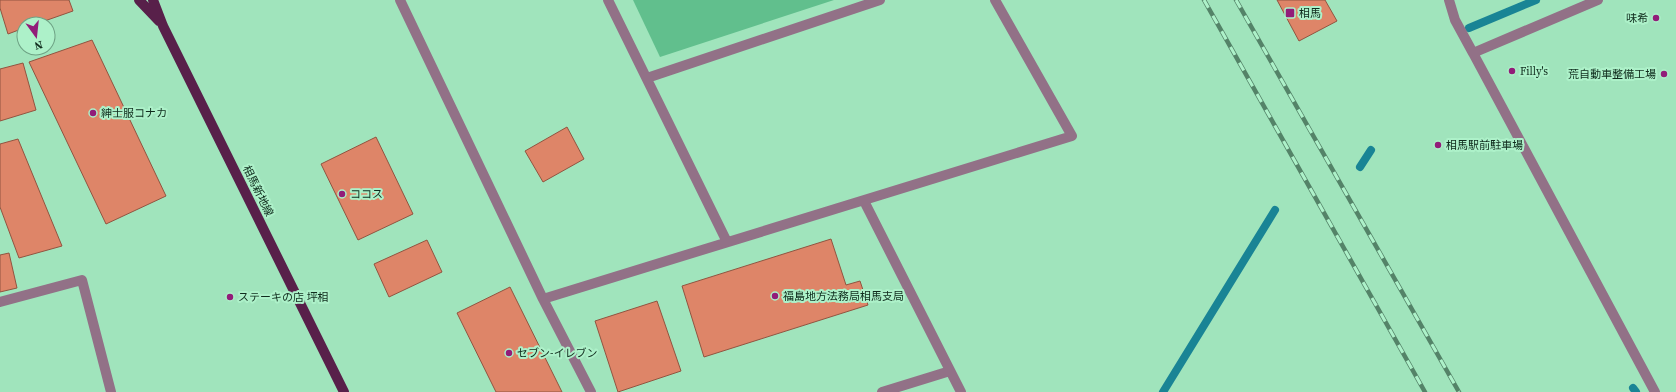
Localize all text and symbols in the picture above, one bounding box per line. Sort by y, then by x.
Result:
place label: 相馬 [1299,6,1321,21]
marker: 相馬 [1284,7,1296,19]
place label: 味希 [1626,11,1648,26]
marker: 味希 [1651,13,1661,23]
north arrow [16,16,56,56]
text: N [33,37,44,53]
place label: Filly's [1520,64,1548,79]
marker: Filly's [1507,66,1517,76]
place label: 荒自動車整備工場 [1568,67,1656,82]
marker: 荒自動車整備工場 [1659,69,1669,79]
place label: 紳士服コナカ [101,106,167,121]
marker: 紳士服コナカ [88,108,98,118]
place label: 相馬駅前駐車場 [1446,138,1523,153]
marker: 相馬駅前駐車場 [1433,140,1443,150]
street label: 相馬新地線 [239,163,277,219]
place label: ココス [350,187,383,202]
marker: ココス [337,189,347,199]
place label: 福島地方法務局相馬支局 [783,289,904,304]
place label: ステーキの店 坪相 [238,290,329,305]
marker: 福島地方法務局相馬支局 [770,291,780,301]
marker: ステーキの店 坪相 [225,292,235,302]
place label: セブン-イレブン [517,346,597,361]
marker: セブン-イレブン [504,348,514,358]

